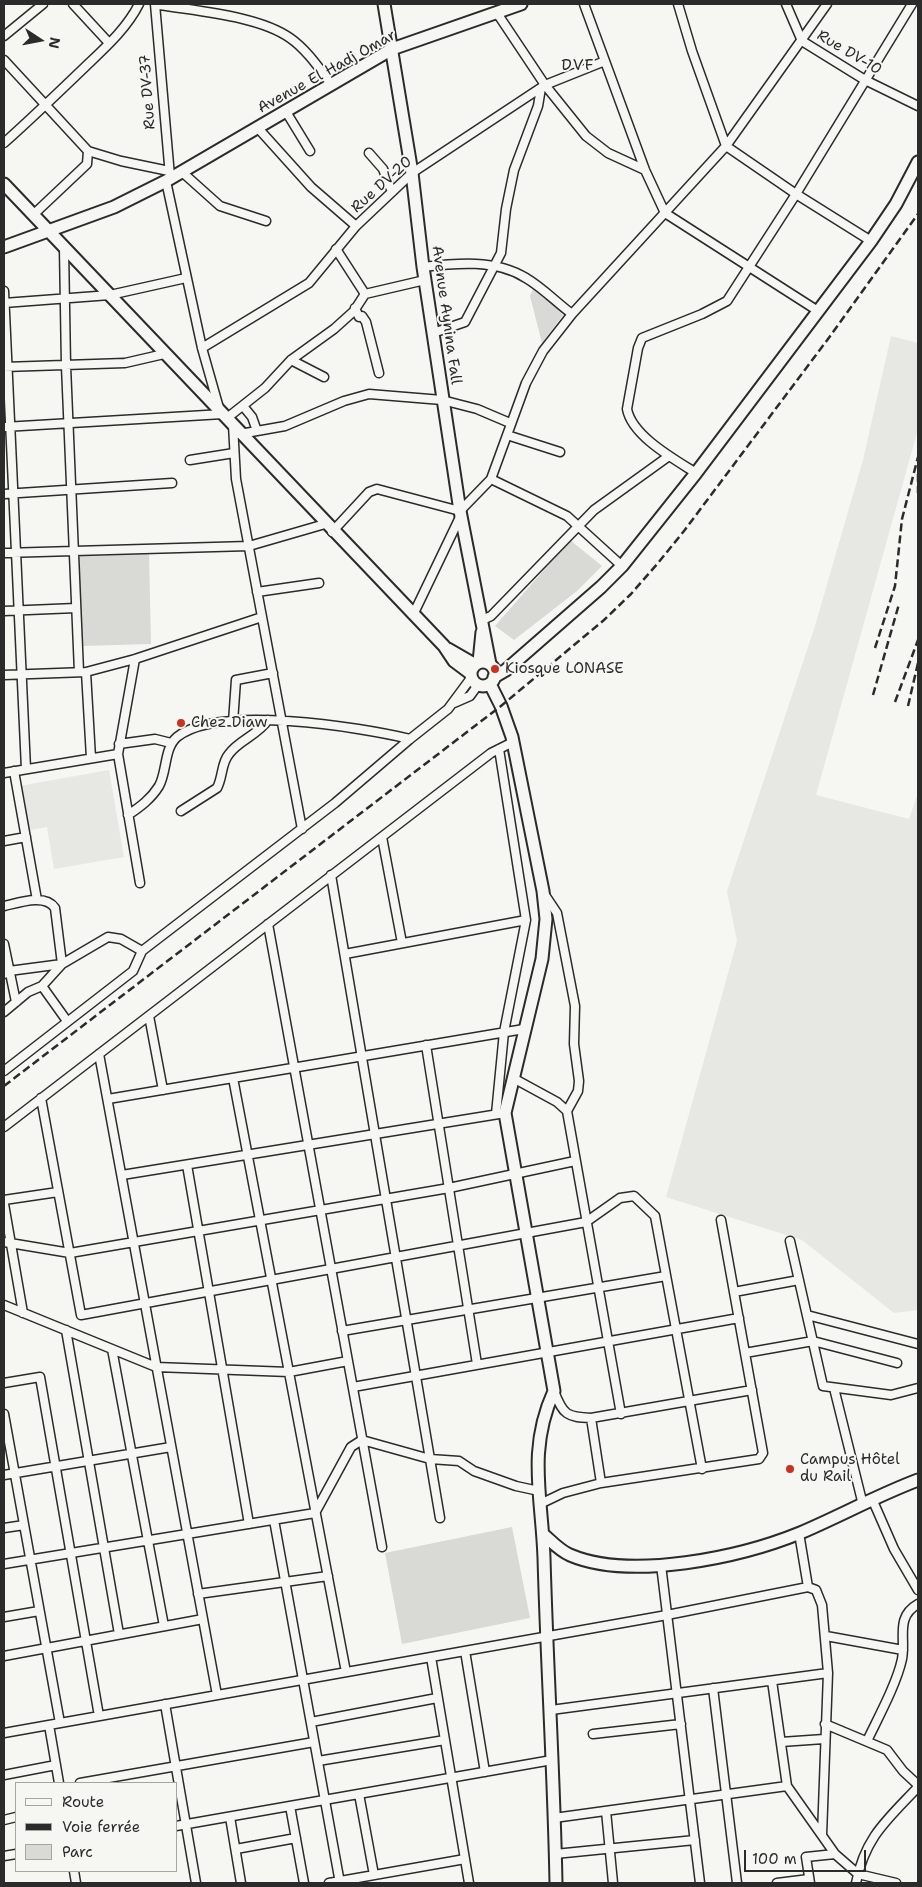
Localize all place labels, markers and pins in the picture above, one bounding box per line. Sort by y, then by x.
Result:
place label: Kiosque LONASE [505,660,624,678]
marker: Kiosque LONASE [489,663,501,675]
place label: Chez Diaw [191,714,267,732]
marker: Chez Diaw [175,717,187,729]
place label: Campus Hôtel du Rail [800,1451,900,1486]
marker: Campus Hôtel du Rail [784,1463,796,1475]

